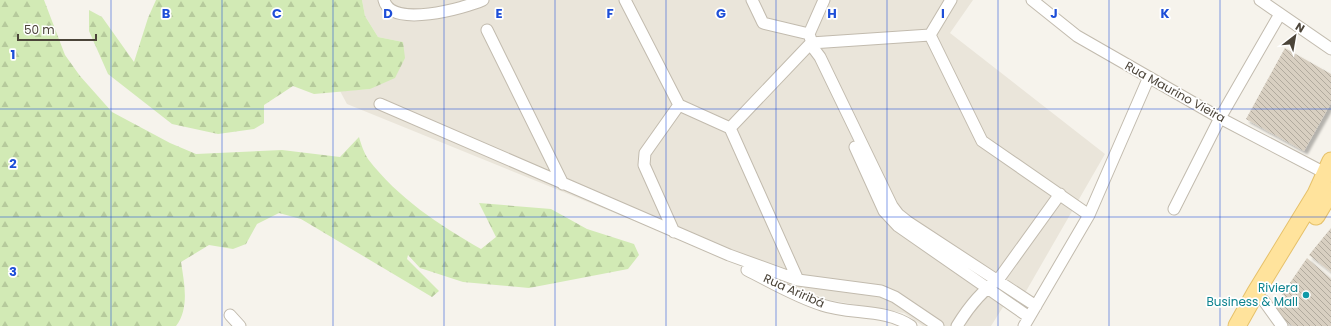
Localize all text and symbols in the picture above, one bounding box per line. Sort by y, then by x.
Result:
text: B [162,4,171,23]
text: C [272,4,282,23]
text: D [383,4,393,23]
text: E [495,4,503,23]
text: F [606,4,614,23]
text: G [716,4,726,23]
text: H [827,4,837,23]
text: I [941,4,945,23]
text: J [1050,4,1058,23]
text: K [1160,4,1170,23]
scale bar [18,16,96,42]
north arrow [1275,16,1315,56]
text: N [1292,18,1308,36]
text: 50 m [24,21,55,38]
text: 1 [11,45,15,64]
street label: Rua Maurino Vieira [1122,57,1229,126]
text: 2 [9,154,17,173]
text: 3 [9,262,17,281]
street label: Rua Ariribá [761,269,828,312]
place label: Riviera Business & Mall [1206,279,1298,310]
marker: Riviera Business & Mall [1301,290,1311,300]

